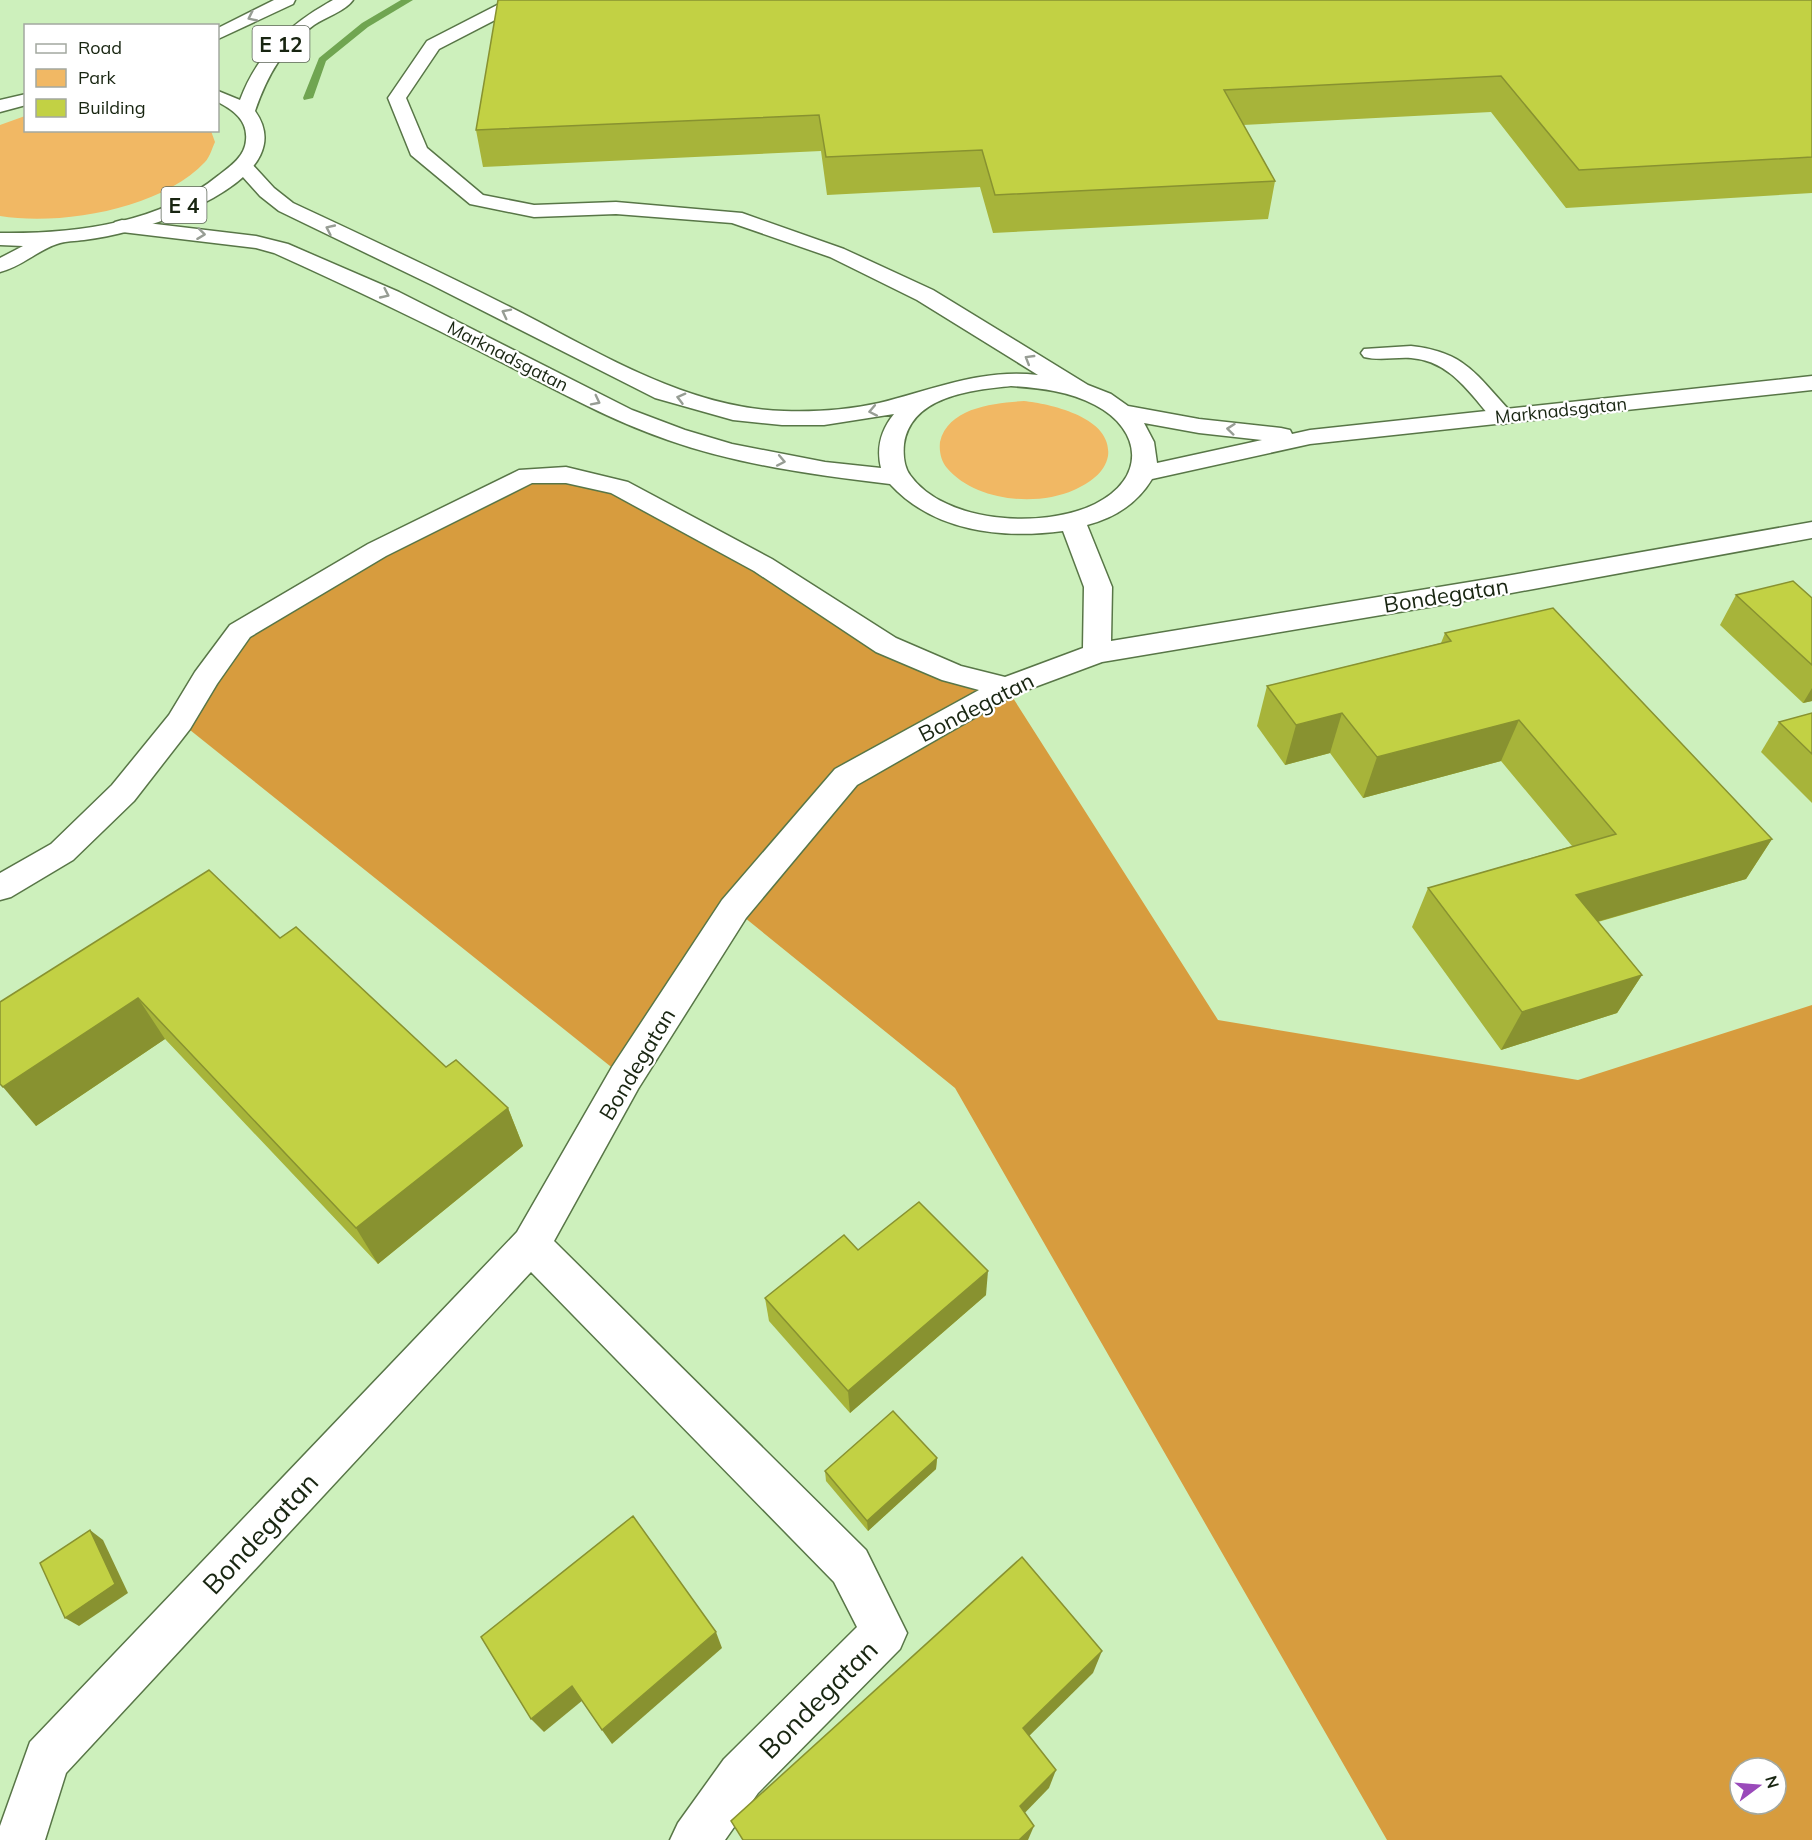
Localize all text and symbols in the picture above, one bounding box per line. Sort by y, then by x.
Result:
one-way arrow [247,9,258,21]
legend [24,24,219,132]
road number: E 12 [252,26,310,62]
text: Road [78,36,122,59]
text: Park [78,66,117,89]
text: Building [78,96,146,119]
road number: E 4 [162,187,207,223]
one-way arrow [326,224,337,236]
one-way arrow [196,228,206,240]
one-way arrow [378,287,389,299]
one-way arrow [502,309,512,320]
street label: Marknadsgatan [444,316,572,396]
one-way arrow [1025,355,1035,367]
street label: Marknadsgatan [1494,392,1628,428]
one-way arrow [676,393,687,405]
one-way arrow [590,394,601,405]
one-way arrow [869,404,879,417]
one-way arrow [1226,423,1235,436]
one-way arrow [776,454,786,467]
street label: Bondegatan [1382,571,1510,619]
street label: Bondegatan [914,666,1038,748]
street label: Bondegatan [593,1003,681,1125]
street label: Bondegatan [195,1465,325,1601]
street label: Bondegatan [751,1632,885,1766]
north arrow [1728,1756,1788,1816]
text: N [1761,1773,1784,1790]

